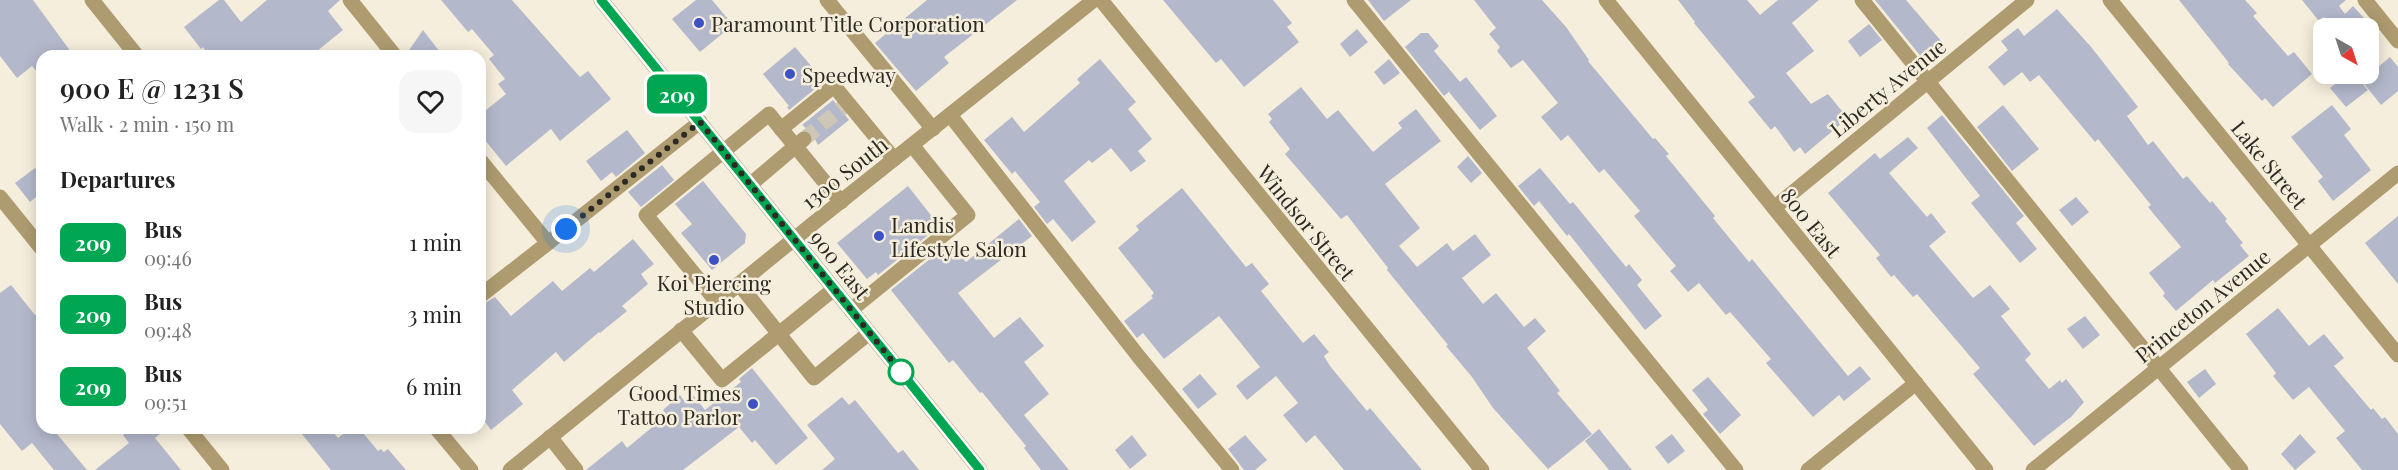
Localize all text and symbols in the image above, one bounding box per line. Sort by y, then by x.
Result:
place label: Paramount Title Corporation [711,9,985,37]
marker: Paramount Title Corporation [692,16,706,30]
north arrow [2313,18,2379,84]
map controls [2313,18,2379,84]
street label: Liberty Avenue [1823,32,1951,142]
place label: Speedway [802,60,896,88]
marker: Speedway [783,67,797,81]
text: 900 E @ 1231 S [60,69,244,106]
button: heart [399,70,462,133]
line badge: 209 [642,74,712,113]
text: 209 [659,80,695,108]
text: Walk · 2 min · 150 m [60,110,234,137]
street label: Lake Street [2226,114,2315,214]
street label: 1300 South [795,129,893,214]
street label: Windsor Street [1251,158,1363,286]
text: Departures [60,164,175,194]
street label: 800 East [1775,182,1849,263]
place label: Landis Lifestyle Salon [891,210,1027,262]
text: Bus [144,214,182,244]
your location [551,214,581,244]
street label: 900 East [805,224,878,305]
text: 1 min [409,227,462,257]
text: 209 [75,228,111,256]
marker: Landis Lifestyle Salon [872,229,886,243]
street label: Princeton Avenue [2129,242,2275,368]
text: 09:46 [144,244,192,271]
marker: Koi Piercing Studio [707,253,721,267]
place label: Koi Piercing Studio [657,268,771,320]
text: Bus [144,286,182,316]
text: 3 min [407,299,462,329]
text: 209 [75,300,111,328]
text: 09:48 [144,316,192,343]
text: Bus [144,358,182,388]
unlabelled marker [888,359,914,385]
text: 6 min [406,371,462,401]
text: 209 [75,372,111,400]
place label: Good Times Tattoo Parlor [617,378,742,430]
text: 09:51 [144,388,187,415]
marker: Good Times Tattoo Parlor [746,397,760,411]

